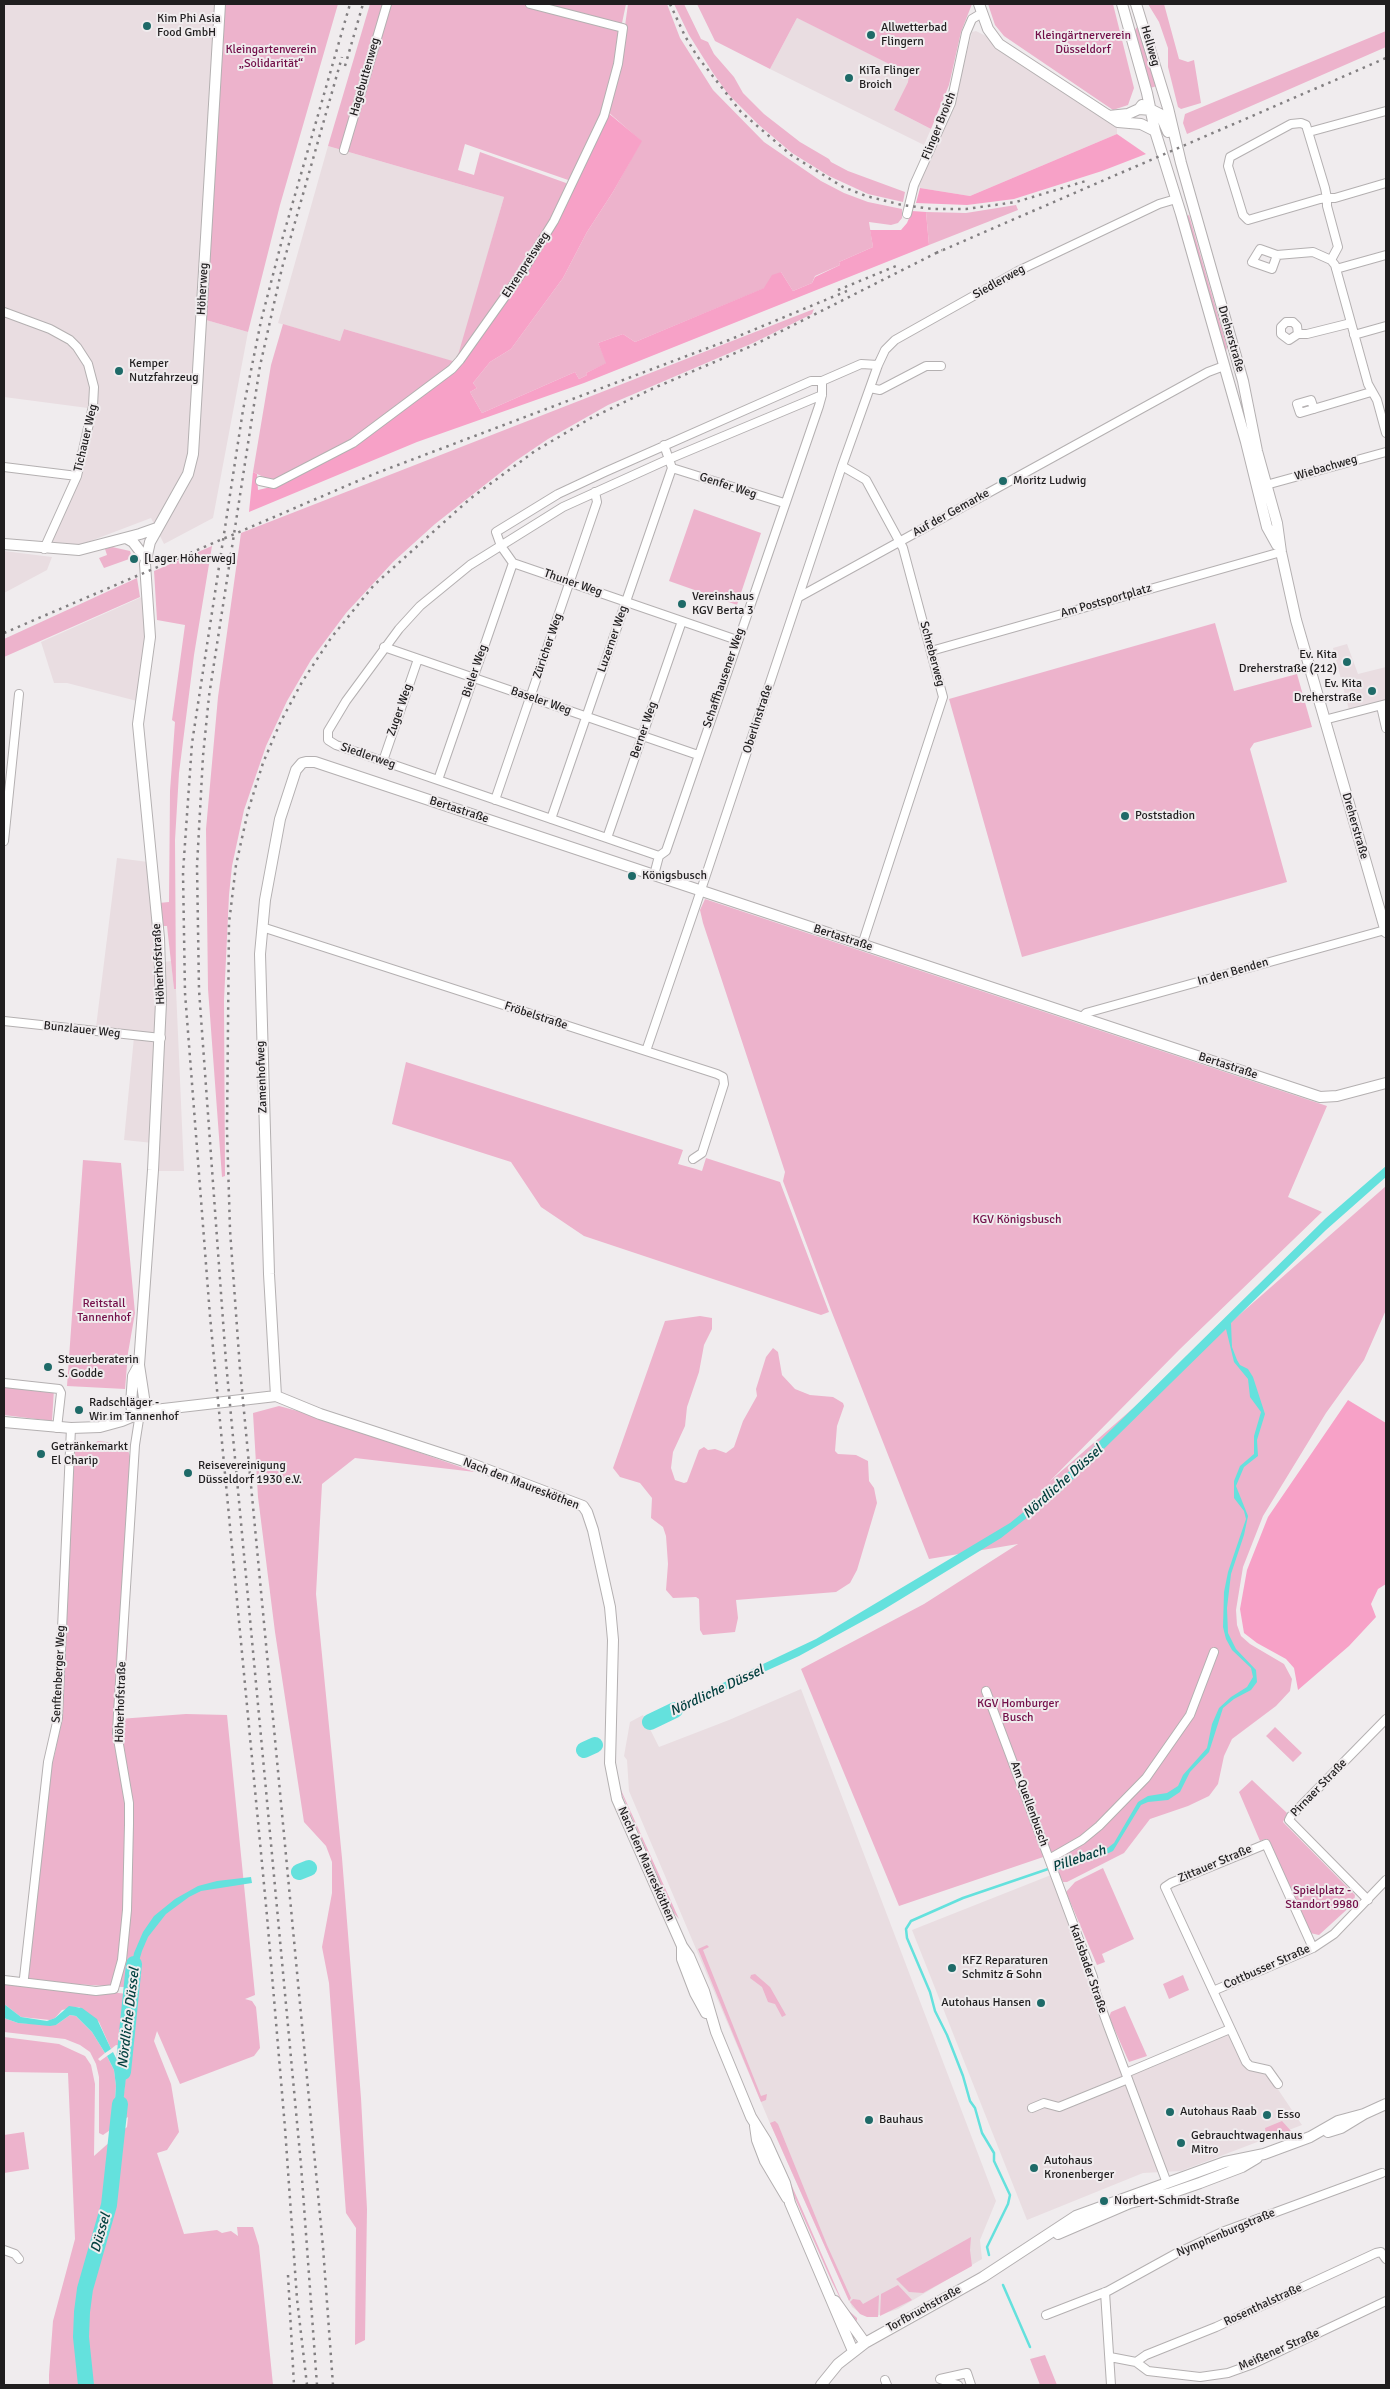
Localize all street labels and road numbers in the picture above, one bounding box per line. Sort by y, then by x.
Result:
street label: Hellweg [1137,24,1163,68]
street label: Hagebuttenweg [347,36,383,118]
street label: Flinger Broich [919,90,959,162]
street label: Ehrenpreisweg [499,229,553,301]
street label: Höherweg [194,262,212,316]
street label: Siedlerweg [970,262,1028,302]
street label: Dreherstraße [1215,304,1247,374]
street label: Tichauer Weg [71,403,101,473]
street label: Wiebachweg [1293,452,1359,484]
street label: Genfer Weg [698,470,758,502]
street label: Auf der Gemarke [910,486,992,540]
street label: Thuner Weg [542,566,604,600]
street label: Am Postsportplatz [1059,581,1153,621]
street label: Luzerner Weg [595,604,631,674]
street label: Züricher Weg [530,611,566,681]
street label: Schreberweg [916,620,948,688]
street label: Schaffhausener Weg [700,626,748,730]
street label: Bieler Weg [459,643,491,699]
street label: Zuger Weg [384,682,416,738]
street label: Oberlinstraße [740,683,776,755]
street label: Baseler Weg [509,684,573,718]
street label: Berner Weg [628,700,660,760]
street label: Siedlerweg [339,740,397,772]
street label: Dreherstraße [1339,791,1371,861]
street label: Bertastraße [427,794,491,826]
street label: Bertastraße [811,922,875,954]
street label: Höherhofstraße [150,923,168,1005]
street label: In den Benden [1196,955,1270,989]
street label: Fröbelstraße [503,999,569,1033]
street label: Bunzlauer Weg [43,1019,121,1041]
street label: Zamenhofweg [254,1040,270,1114]
street label: Bertastraße [1196,1050,1260,1082]
street label: Nach den Mauresköthen [461,1455,581,1513]
street label: Senftenberger Weg [49,1625,69,1723]
street label: Höherhofstraße [112,1661,130,1743]
street label: Pirnaer Straße [1288,1756,1350,1820]
street label: Am Quellenbusch [1007,1759,1051,1849]
street label: Nach den Mauresköthen [614,1805,678,1923]
street label: Zittauer Straße [1176,1842,1254,1886]
street label: Karlsbader Straße [1066,1923,1110,2015]
street label: Cottbusser Straße [1222,1942,1312,1992]
street label: Nymphenburgstraße [1175,2206,1277,2260]
street label: Rosenthalstraße [1222,2281,1304,2329]
street label: Torfbruchstraße [884,2283,964,2335]
street label: Meißener Straße [1236,2326,1322,2374]

